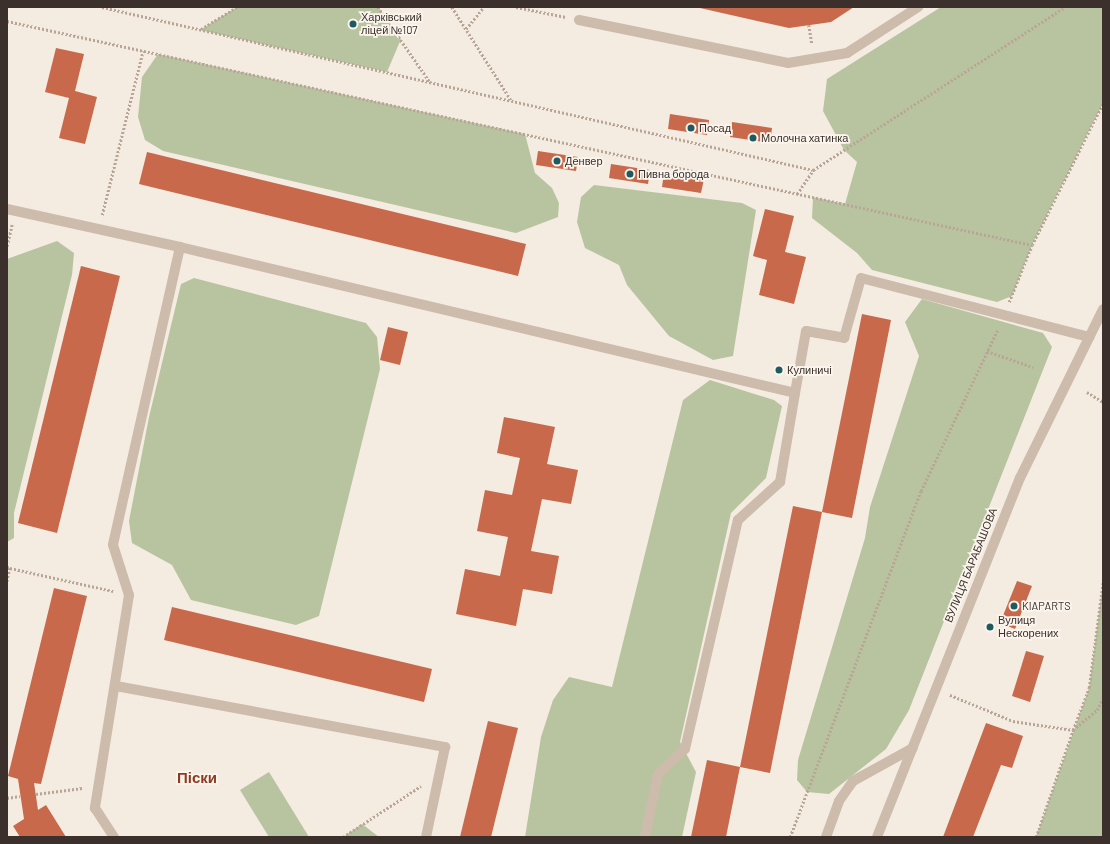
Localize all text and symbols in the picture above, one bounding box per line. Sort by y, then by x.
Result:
place label: Харківський ліцей №107 [361,11,422,37]
marker: Харківський ліцей №107 [348,19,358,29]
place label: Посад [699,121,731,135]
marker: Посад [686,123,696,133]
place label: Молочна хатинка [761,131,848,145]
marker: Молочна хатинка [748,133,758,143]
place label: Денвер [565,154,603,168]
marker: Денвер [552,156,562,166]
place label: Пивна борода [638,167,709,181]
marker: Пивна борода [625,169,635,179]
place label: Кулиничі [787,363,832,377]
marker: Кулиничі [774,365,784,375]
street label: ВУЛИЦЯ БАРАБАШОВА [942,506,1000,624]
place label: KIAPARTS [1022,599,1071,613]
marker: KIAPARTS [1009,601,1019,611]
place label: Вулиця Нескорених [998,614,1059,640]
marker: Вулиця Нескорених [985,622,995,632]
district label: Піски [177,769,217,787]

